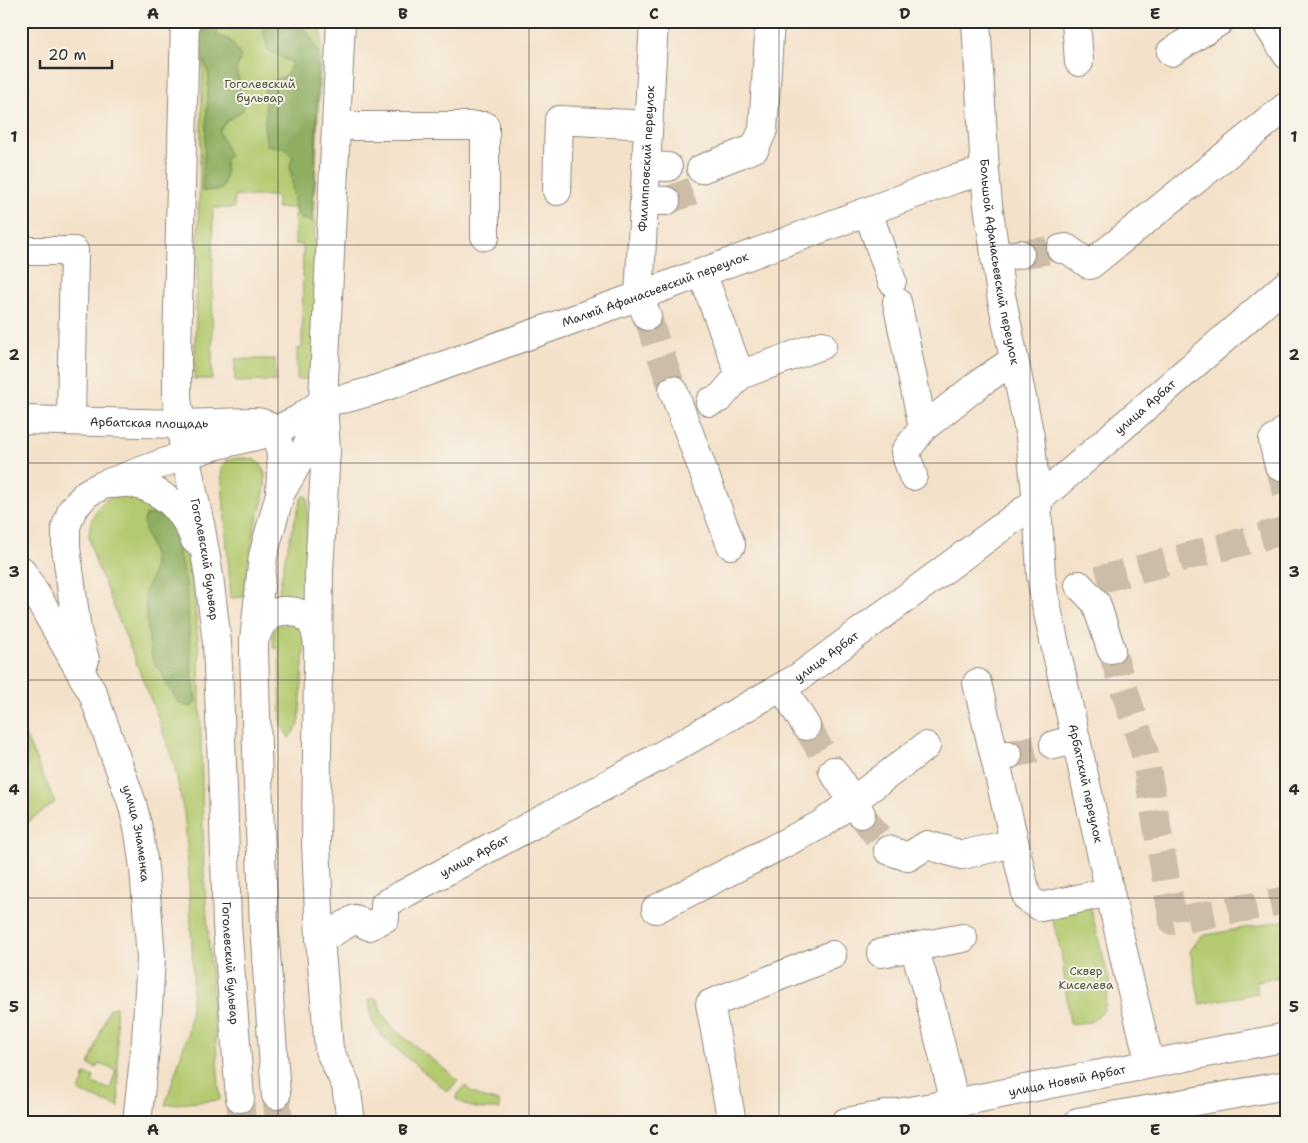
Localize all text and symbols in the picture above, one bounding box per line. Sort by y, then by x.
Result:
text: A [147,3,159,24]
text: B [398,3,408,24]
text: C [649,3,659,24]
text: D [899,3,911,24]
text: E [1150,3,1160,24]
scale bar [40,38,112,70]
text: 20 m [48,45,87,65]
park label: Гоголевский бульвар [224,76,296,106]
street label: Филипповский переулок [635,85,658,232]
text: 1 [10,126,18,147]
text: 1 [1290,126,1298,147]
street label: Большой Афанасьевский переулок [976,158,1023,367]
street label: Малый Афанасьевский переулок [560,248,751,331]
text: 2 [8,344,20,365]
text: 2 [1288,344,1300,365]
street label: улица Арбат [1111,375,1180,438]
street label: Арбатская площадь [90,414,208,432]
street label: Гоголевский бульвар [187,497,222,621]
text: 3 [8,561,20,582]
text: 3 [1288,561,1300,582]
street label: улица Арбат [792,627,863,686]
street label: Арбатский переулок [1065,722,1107,845]
text: 4 [8,779,20,800]
text: 4 [1288,779,1300,800]
street label: улица Знаменка [118,783,153,883]
street label: улица Арбат [437,830,513,881]
street label: Гоголевский бульвар [218,902,242,1025]
park label: Сквер Киселева [1059,963,1114,993]
text: 5 [9,996,19,1017]
text: 5 [1289,996,1299,1017]
street label: улица Новый Арбат [1007,1061,1128,1100]
text: A [147,1119,159,1140]
text: B [398,1119,408,1140]
text: C [649,1119,659,1140]
text: D [899,1119,911,1140]
text: E [1150,1119,1160,1140]

